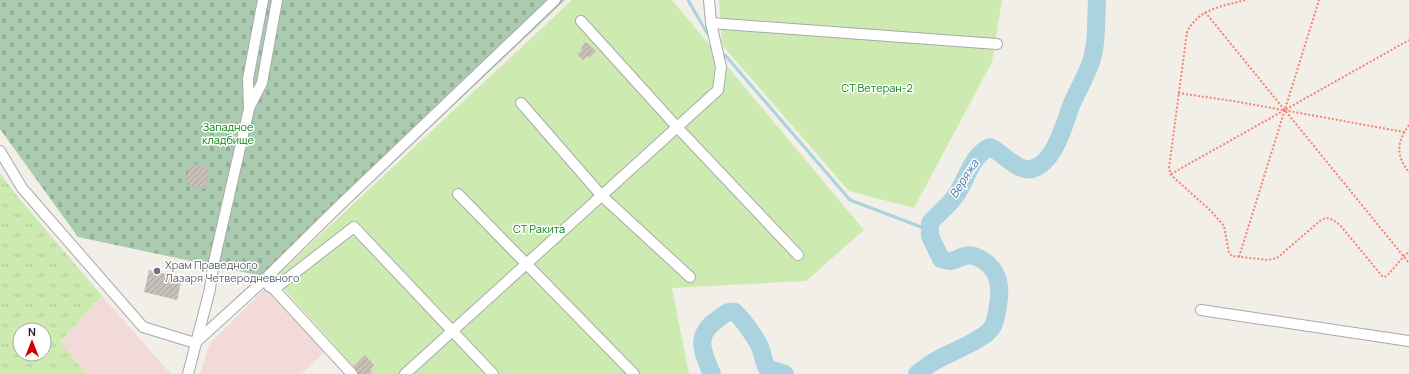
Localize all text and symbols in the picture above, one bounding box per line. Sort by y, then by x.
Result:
park label: СТ Ветеран-2 [841,80,913,95]
park label: Западное кладбище [202,119,255,147]
water label: Веряжа [945,155,983,201]
park label: СТ Ракита [513,221,565,236]
place label: Храм Праведного Лазаря Четверодневного [165,257,300,285]
marker: Храм Праведного Лазаря Четверодневного [152,266,162,276]
north arrow [12,322,52,362]
text: N [28,324,36,339]

